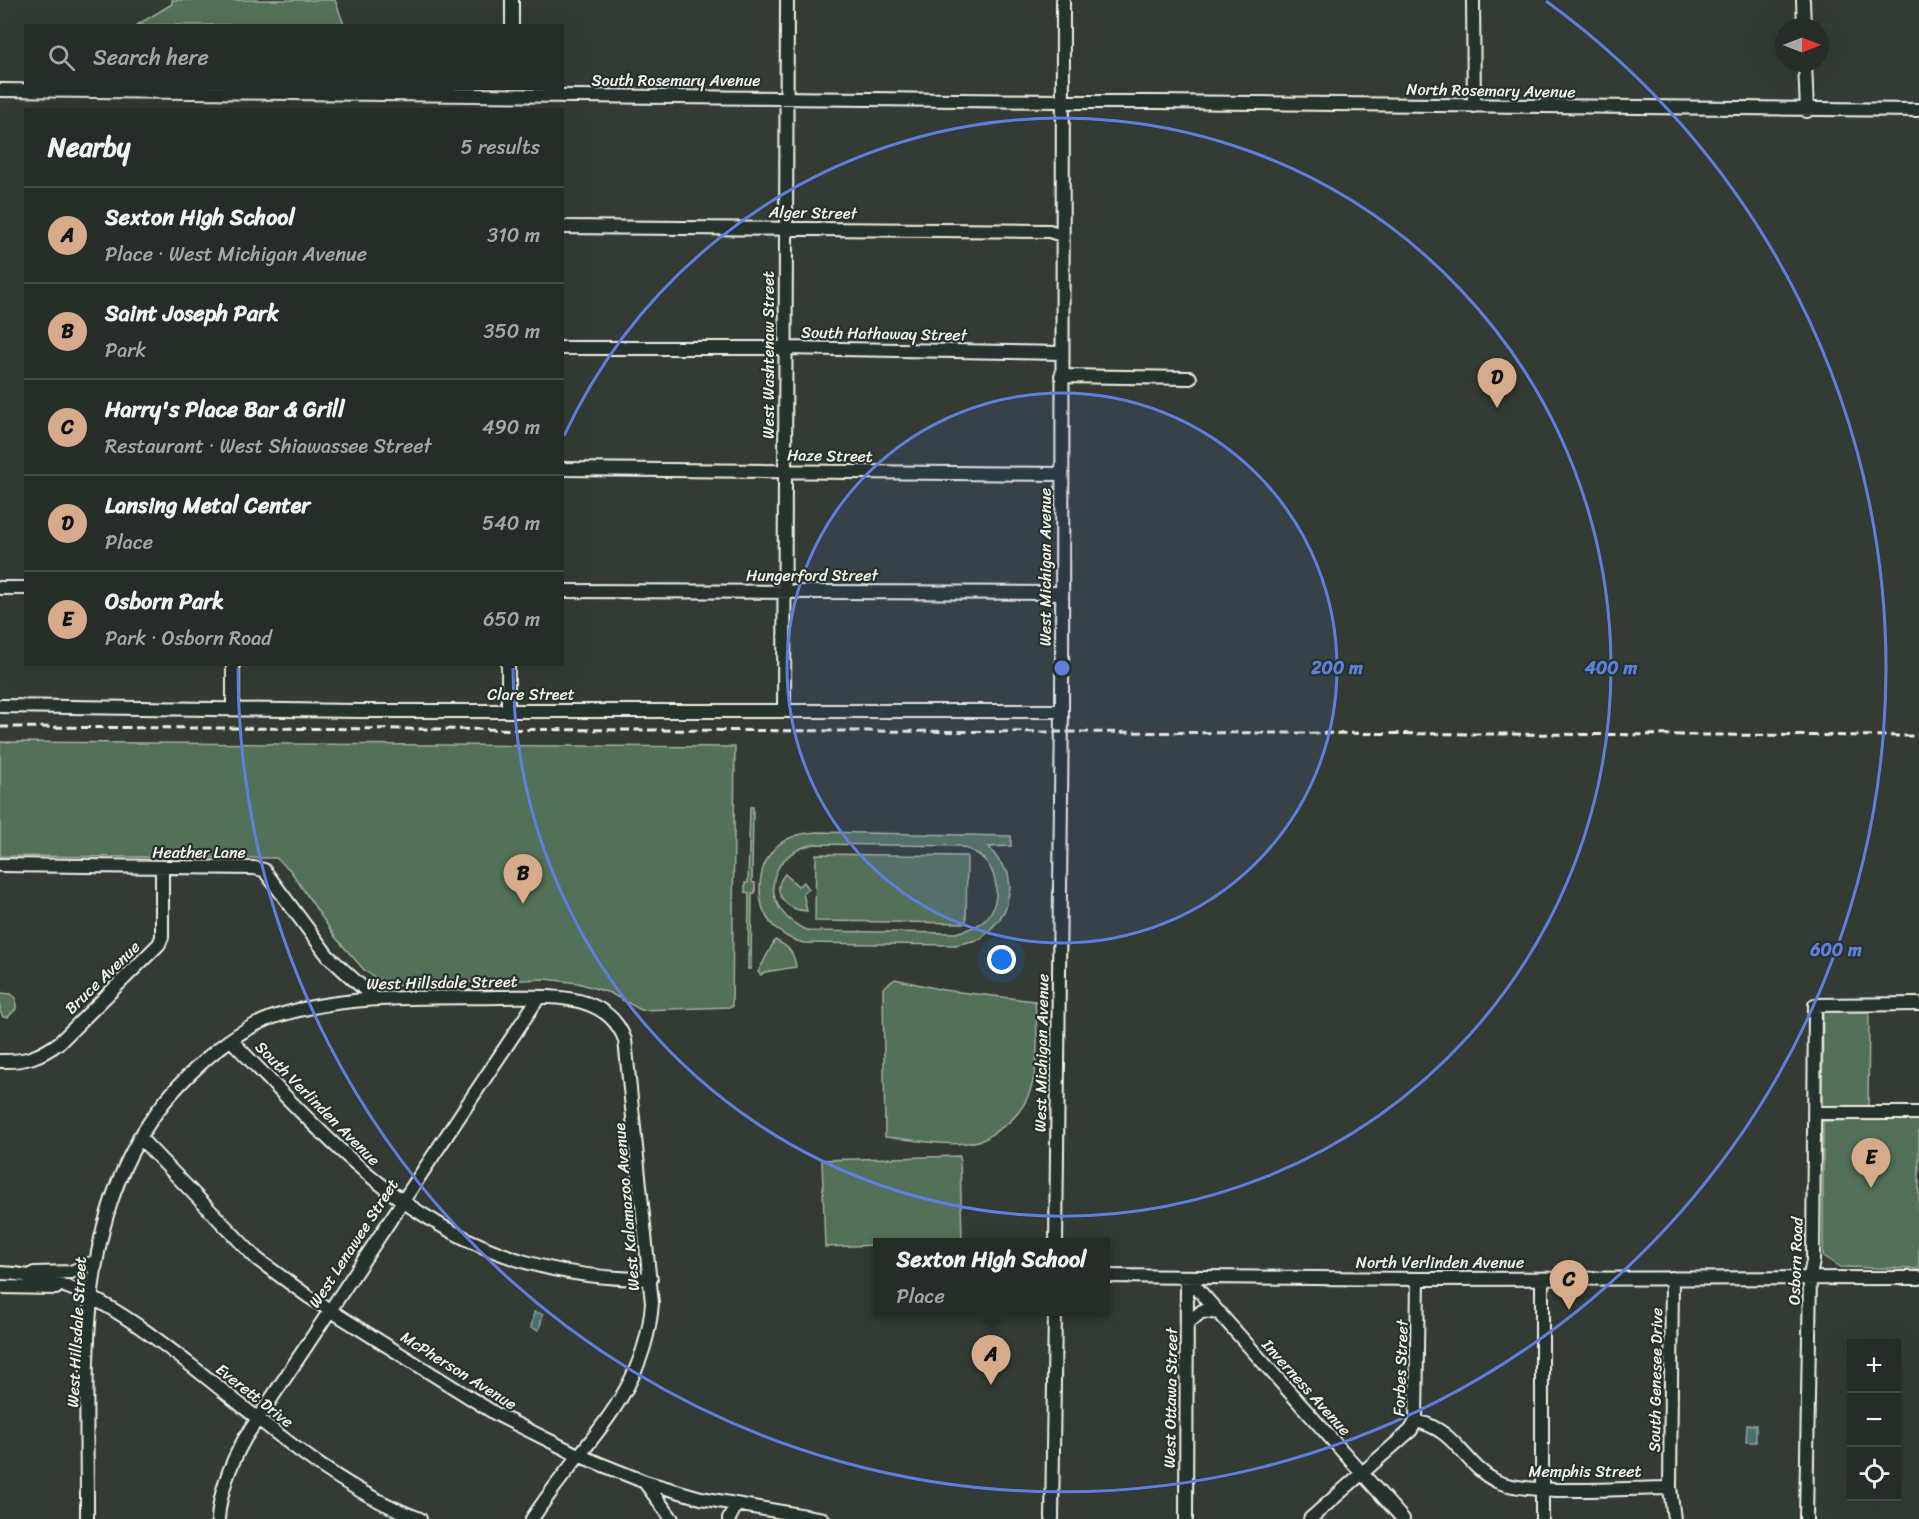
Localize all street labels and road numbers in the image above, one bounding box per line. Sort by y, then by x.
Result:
street label: South Rosemary Avenue [591,66,761,95]
street label: North Rosemary Avenue [1406,75,1576,106]
street label: Alger Street [768,197,858,228]
street label: West Washtenaw Street [754,271,783,439]
street label: South Hathaway Street [801,318,968,349]
street label: Haze Street [787,440,873,471]
street label: West Michigan Avenue [1031,488,1060,646]
street label: Hungerford Street [746,561,879,590]
street label: Clare Street [487,680,575,709]
street label: Heather Lane [152,838,246,867]
street label: Bruce Avenue [57,933,147,1021]
street label: West Hillsdale Street [366,967,518,998]
street label: West Michigan Avenue [1026,974,1057,1132]
street label: South Verlinden Avenue [248,1034,387,1173]
street label: West Kalamazoo Avenue [605,1121,648,1292]
street label: West Lenawee Street [301,1173,406,1314]
street label: Osborn Road [1779,1215,1812,1306]
street label: North Verlinden Avenue [1356,1248,1524,1277]
street label: West Hillsdale Street [58,1256,95,1408]
street label: South Genesee Drive [1640,1307,1671,1453]
street label: Forbes Street [1384,1319,1417,1417]
street label: McPherson Avenue [395,1323,523,1418]
street label: West Ottawa Street [1155,1327,1186,1468]
street label: Inverness Avenue [1254,1331,1359,1443]
street label: Everett Drive [209,1355,300,1435]
street label: Memphis Street [1529,1457,1641,1486]

